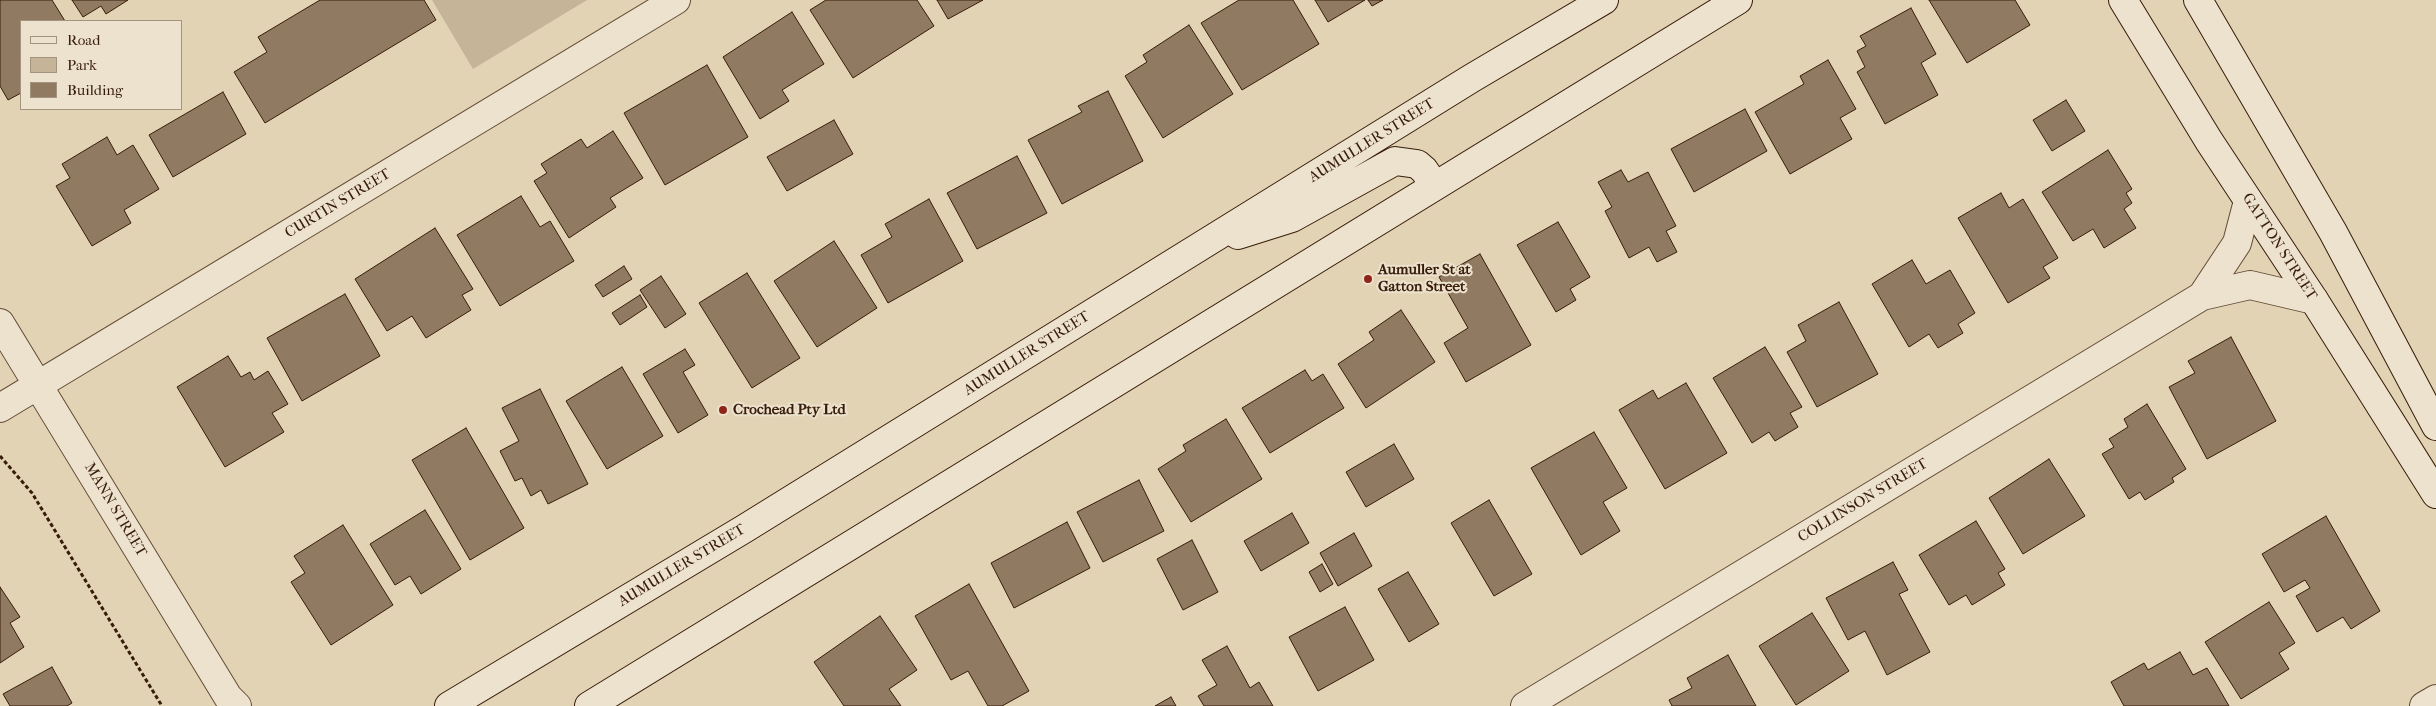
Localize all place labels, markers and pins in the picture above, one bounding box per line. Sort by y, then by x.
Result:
place label: Aumuller St at Gatton Street [1378,261,1471,296]
marker: Aumuller St at Gatton Street [1362,273,1374,285]
place label: Crochead Pty Ltd [733,401,846,419]
marker: Crochead Pty Ltd [717,404,729,416]

